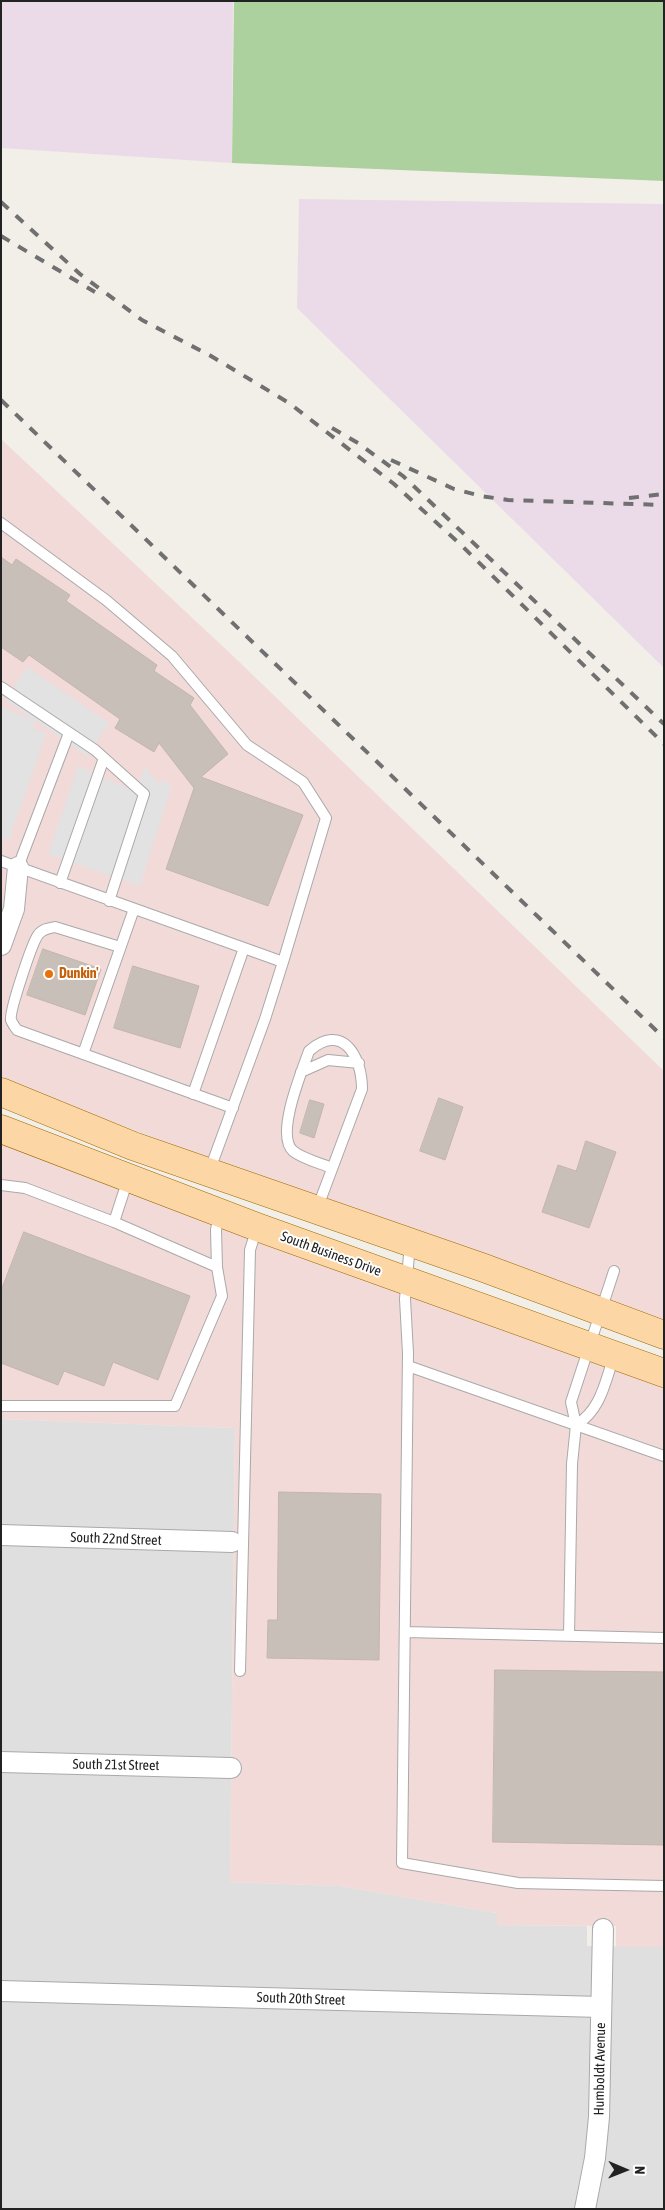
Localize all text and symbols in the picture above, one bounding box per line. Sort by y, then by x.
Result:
place label: Dunkin' [59,966,99,982]
marker: Dunkin' [43,968,55,980]
street label: South Business Drive [278,1228,384,1280]
street label: South 22nd Street [70,1529,162,1549]
street label: South 21st Street [72,1756,160,1774]
street label: South 20th Street [256,1989,346,2009]
street label: Humboldt Avenue [591,2022,609,2116]
north arrow [600,2145,650,2195]
text: N [632,2166,648,2175]

